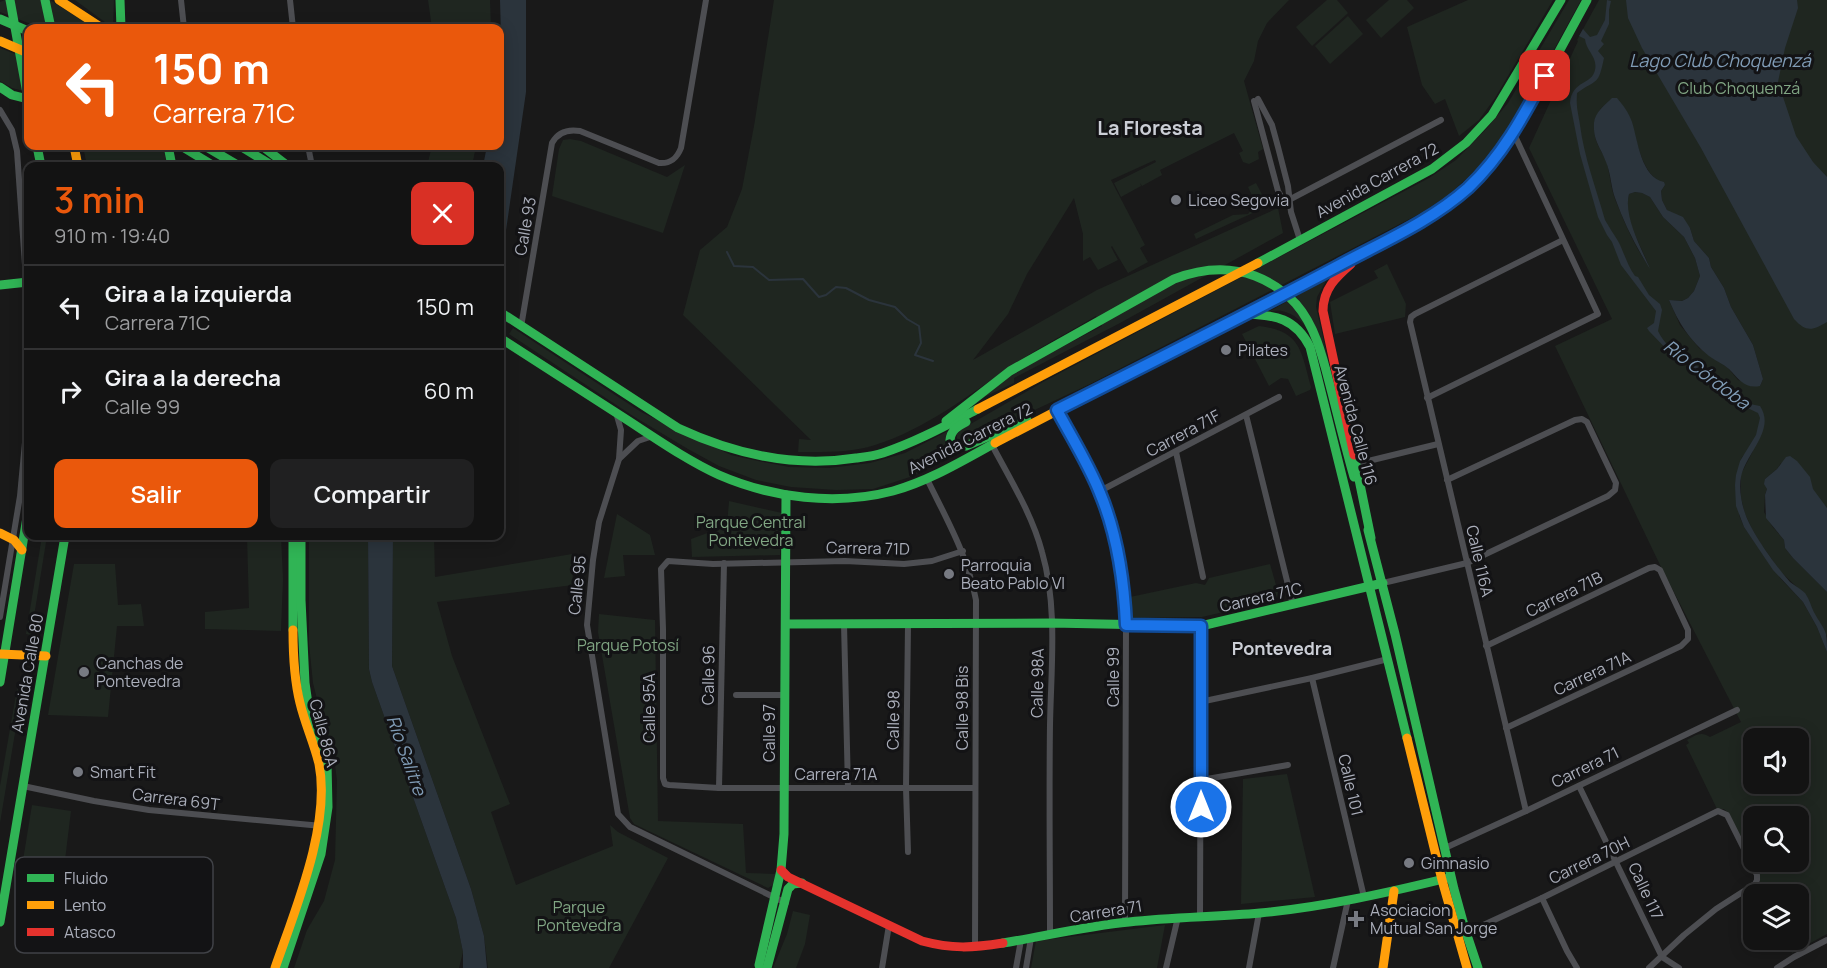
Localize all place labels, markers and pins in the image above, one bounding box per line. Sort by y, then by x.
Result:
pin [1519,50,1570,101]
place label: Liceo Segovia [1188,189,1289,211]
marker: Liceo Segovia [1169,193,1183,207]
place label: Pilates [1238,339,1288,361]
marker: Pilates [1219,343,1233,357]
place label: Parroquia Beato Pablo VI [961,554,1065,594]
marker: Parroquia Beato Pablo VI [942,567,956,581]
place label: Canchas de Pontevedra [96,652,183,692]
marker: Canchas de Pontevedra [77,665,91,679]
place label: Smart Fit [90,761,156,783]
marker: Smart Fit [71,765,85,779]
place label: Gimnasio [1421,852,1490,874]
marker: Gimnasio [1402,856,1416,870]
place label: Asociacion Mutual San Jorge [1370,899,1497,939]
marker: Asociacion Mutual San Jorge [1347,910,1365,928]

